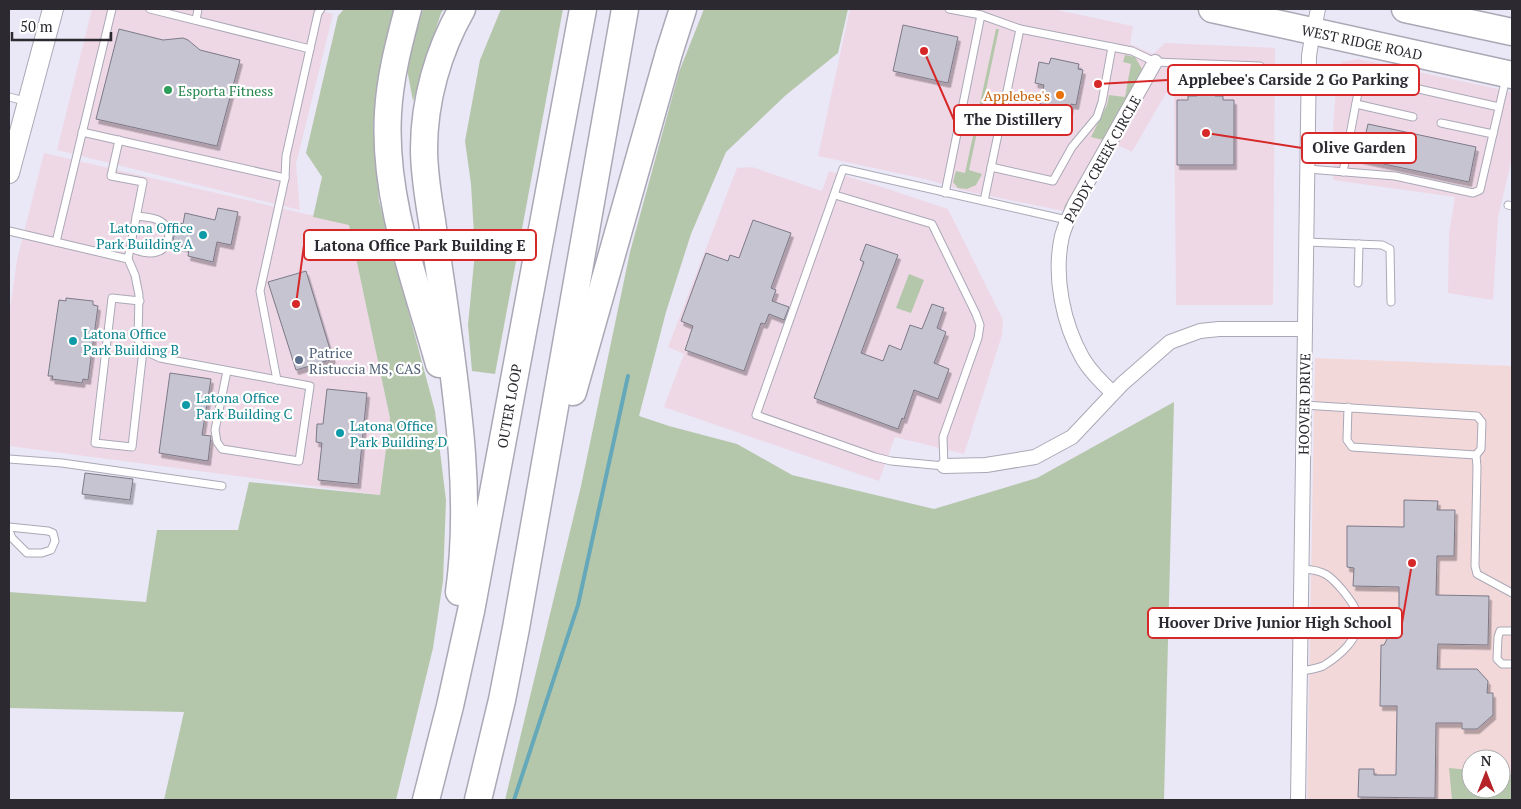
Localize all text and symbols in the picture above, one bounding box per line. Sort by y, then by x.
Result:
scale bar [12,10,111,42]
text: 50 m [20,16,53,36]
street label: WEST RIDGE ROAD [1300,20,1424,64]
callout: Applebee's Carside 2 Go Parking [1168,65,1419,95]
text: Applebee's Carside 2 Go Parking [1178,69,1409,89]
place label: Esporta Fitness [178,81,273,100]
marker: Esporta Fitness [162,84,174,96]
place label: Applebee's [983,86,1050,105]
marker: Applebee's [1054,89,1066,101]
street label: PADDY CREEK CIRCLE [1059,92,1145,226]
callout: The Distillery [954,105,1072,135]
text: The Distillery [964,109,1063,129]
callout: Olive Garden [1302,133,1416,163]
text: Olive Garden [1312,137,1406,157]
place label: Latona Office Park Building A [96,218,193,253]
marker: Latona Office Park Building A [197,229,209,241]
callout: Latona Office Park Building E [304,230,536,260]
text: Latona Office Park Building E [314,235,526,255]
place label: Latona Office Park Building B [83,324,179,359]
marker: Latona Office Park Building B [67,335,79,347]
place label: Patrice Ristuccia MS, CAS [309,343,421,378]
street label: HOOVER DRIVE [1294,353,1314,455]
marker: Patrice Ristuccia MS, CAS [293,354,305,366]
street label: OUTER LOOP [492,362,526,450]
place label: Latona Office Park Building C [196,388,293,423]
marker: Latona Office Park Building C [180,399,192,411]
place label: Latona Office Park Building D [350,416,448,451]
marker: Latona Office Park Building D [334,427,346,439]
callout: Hoover Drive Junior High School [1148,608,1402,638]
text: Hoover Drive Junior High School [1158,612,1392,632]
north arrow [1461,749,1511,799]
text: N [1481,751,1492,770]

